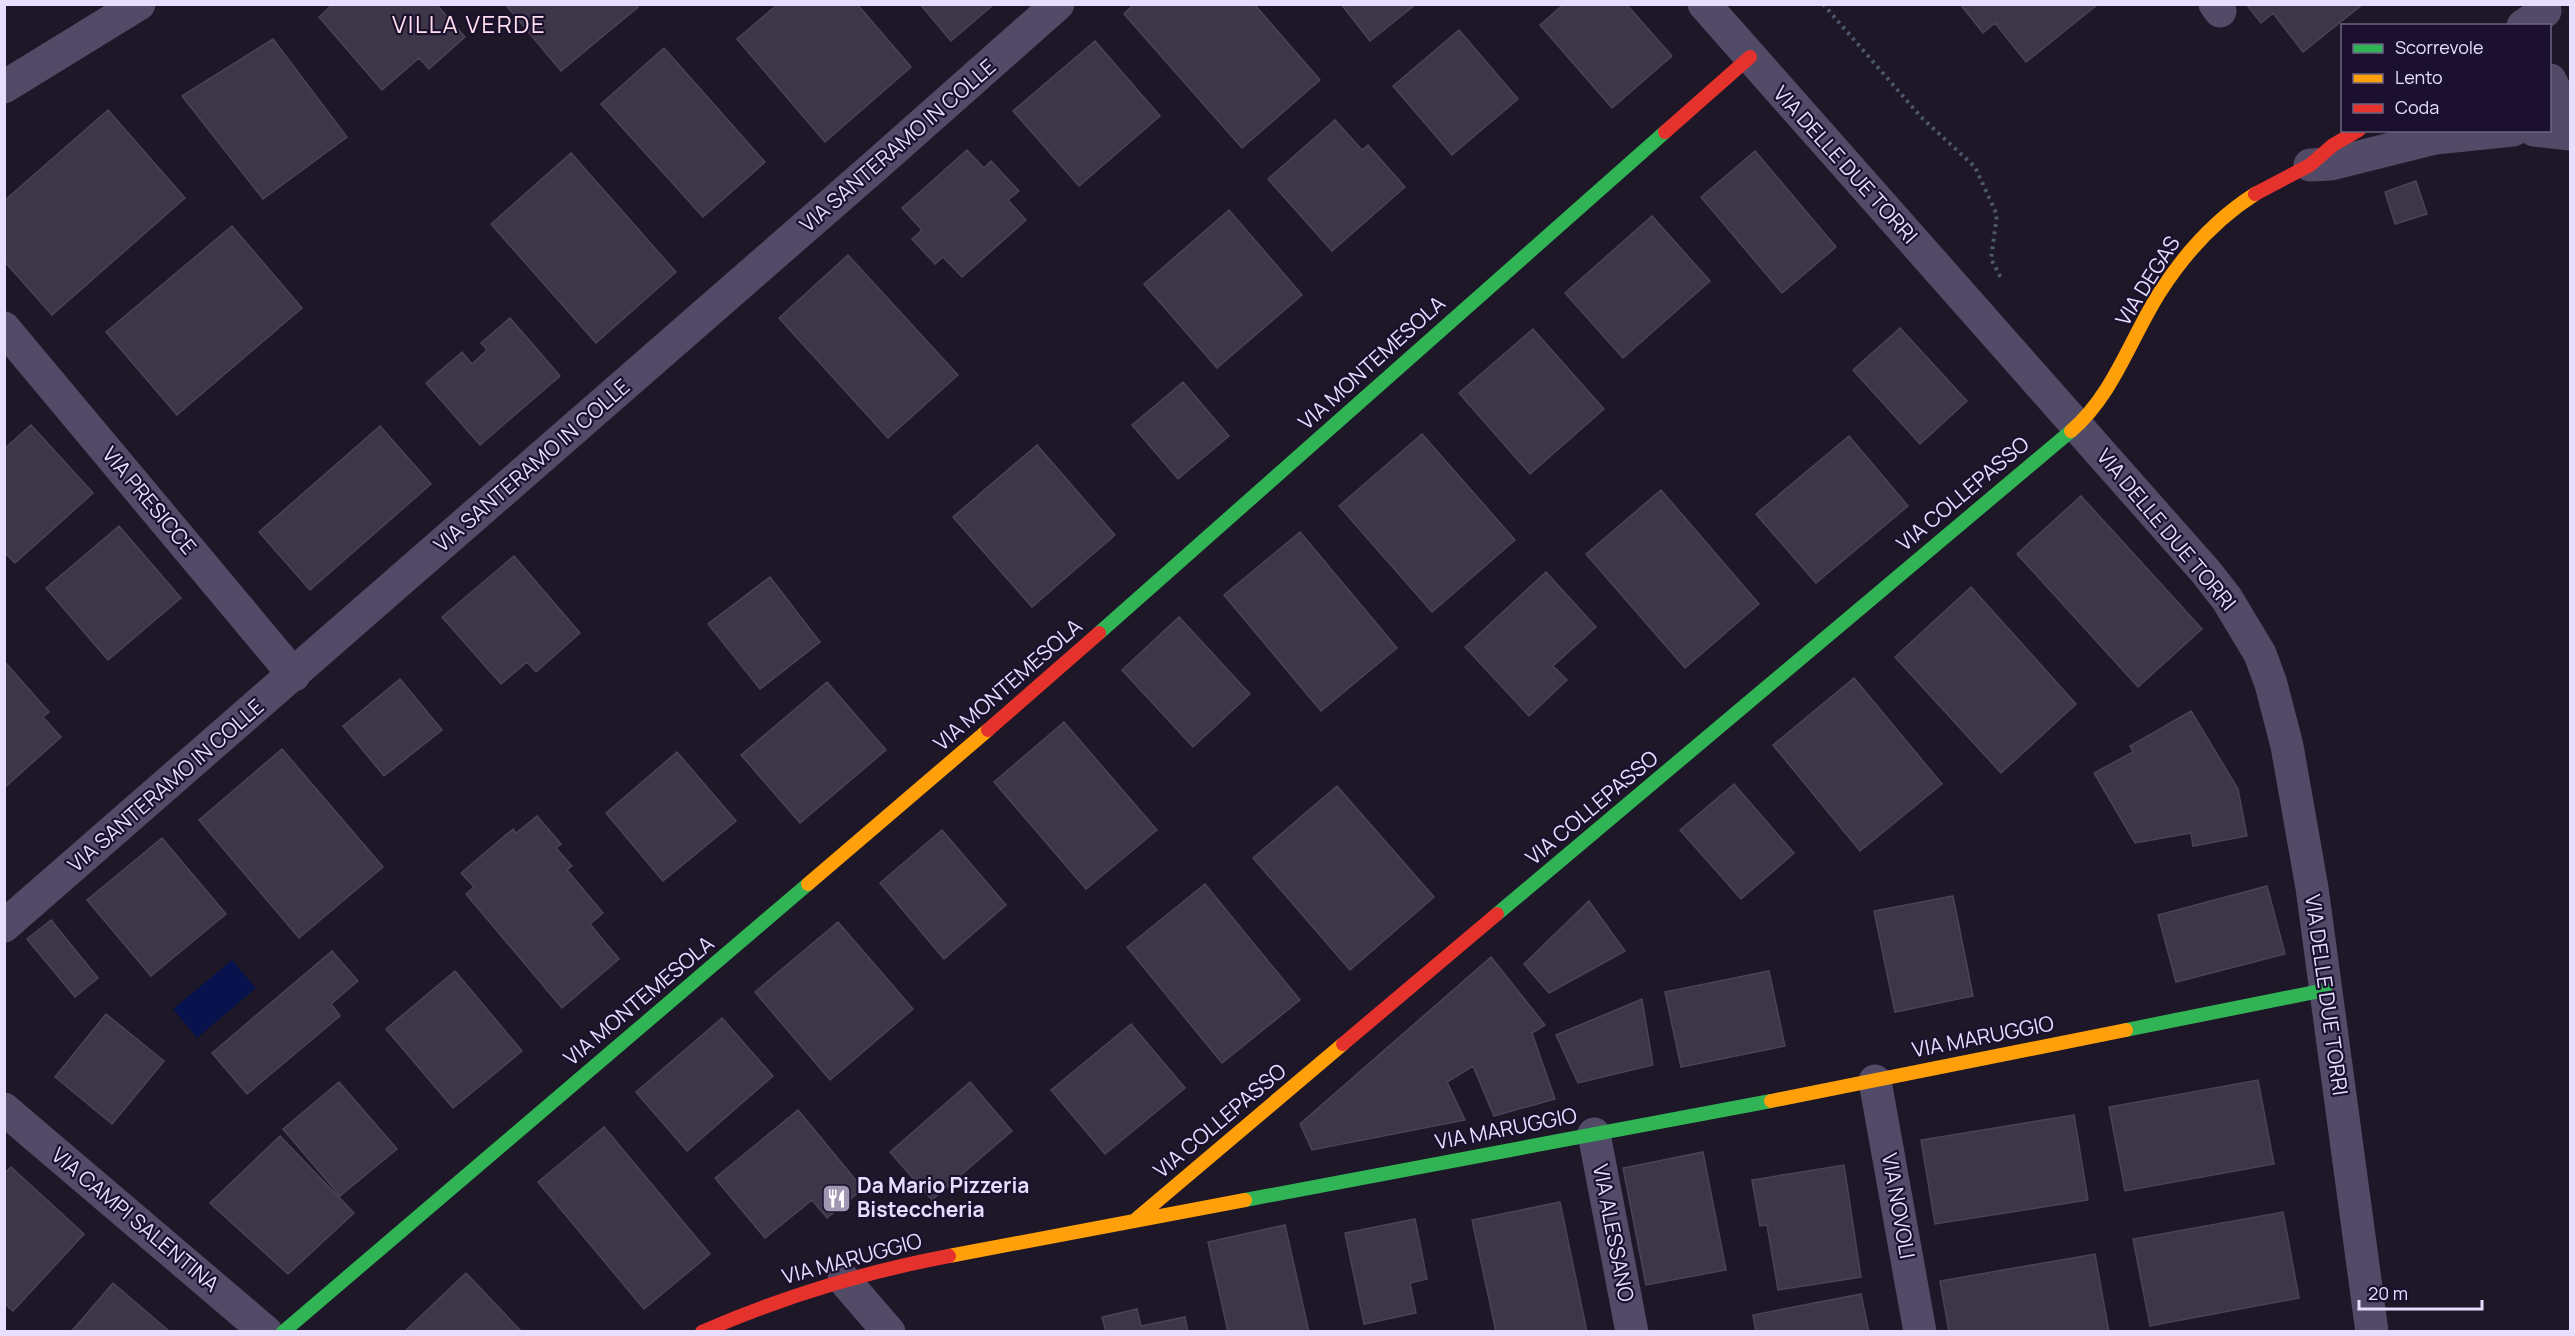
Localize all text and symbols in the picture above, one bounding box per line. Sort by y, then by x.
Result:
district label: VILLA VERDE [392,7,546,40]
legend [2341,24,2551,132]
text: Scorrevole [2395,35,2484,59]
street label: VIA SANTERAMO IN COLLE [793,52,1001,238]
text: Lento [2395,65,2443,89]
street label: VIA DELLE DUE TORRI [1767,80,1924,249]
text: Coda [2395,95,2439,119]
street label: VIA DEGAS [2109,230,2186,331]
street label: VIA MONTEMESOLA [1292,289,1451,436]
street label: VIA SANTERAMO IN COLLE [427,372,635,558]
street label: VIA COLLEPASSO [1890,430,2034,557]
street label: VIA PRESICCE [97,441,203,560]
street label: VIA DELLE DUE TORRI [2091,443,2243,616]
street label: VIA MONTEMESOLA [927,612,1087,756]
street label: VIA SANTERAMO IN COLLE [61,692,269,878]
street label: VIA COLLEPASSO [1519,744,1663,871]
street label: VIA DELLE DUE TORRI [2299,892,2355,1097]
street label: VIA MONTEMESOLA [557,929,719,1071]
street label: VIA MARUGGIO [1910,1009,2056,1063]
street label: VIA COLLEPASSO [1147,1057,1291,1184]
street label: VIA MARUGGIO [1433,1101,1579,1155]
street label: VIA CAMPI SALENTINA [46,1141,225,1298]
street label: VIA NOVOLI [1876,1151,1922,1261]
street label: VIA ALESSANO [1587,1162,1641,1304]
place label: Da Mario Pizzeria Bisteccheria [857,1171,1029,1223]
restaurant icon: Da Mario Pizzeria Bisteccheria [820,1182,852,1214]
street label: VIA MARUGGIO [779,1226,925,1290]
scale bar [2359,1273,2482,1311]
text: 20 m [2368,1281,2408,1305]

